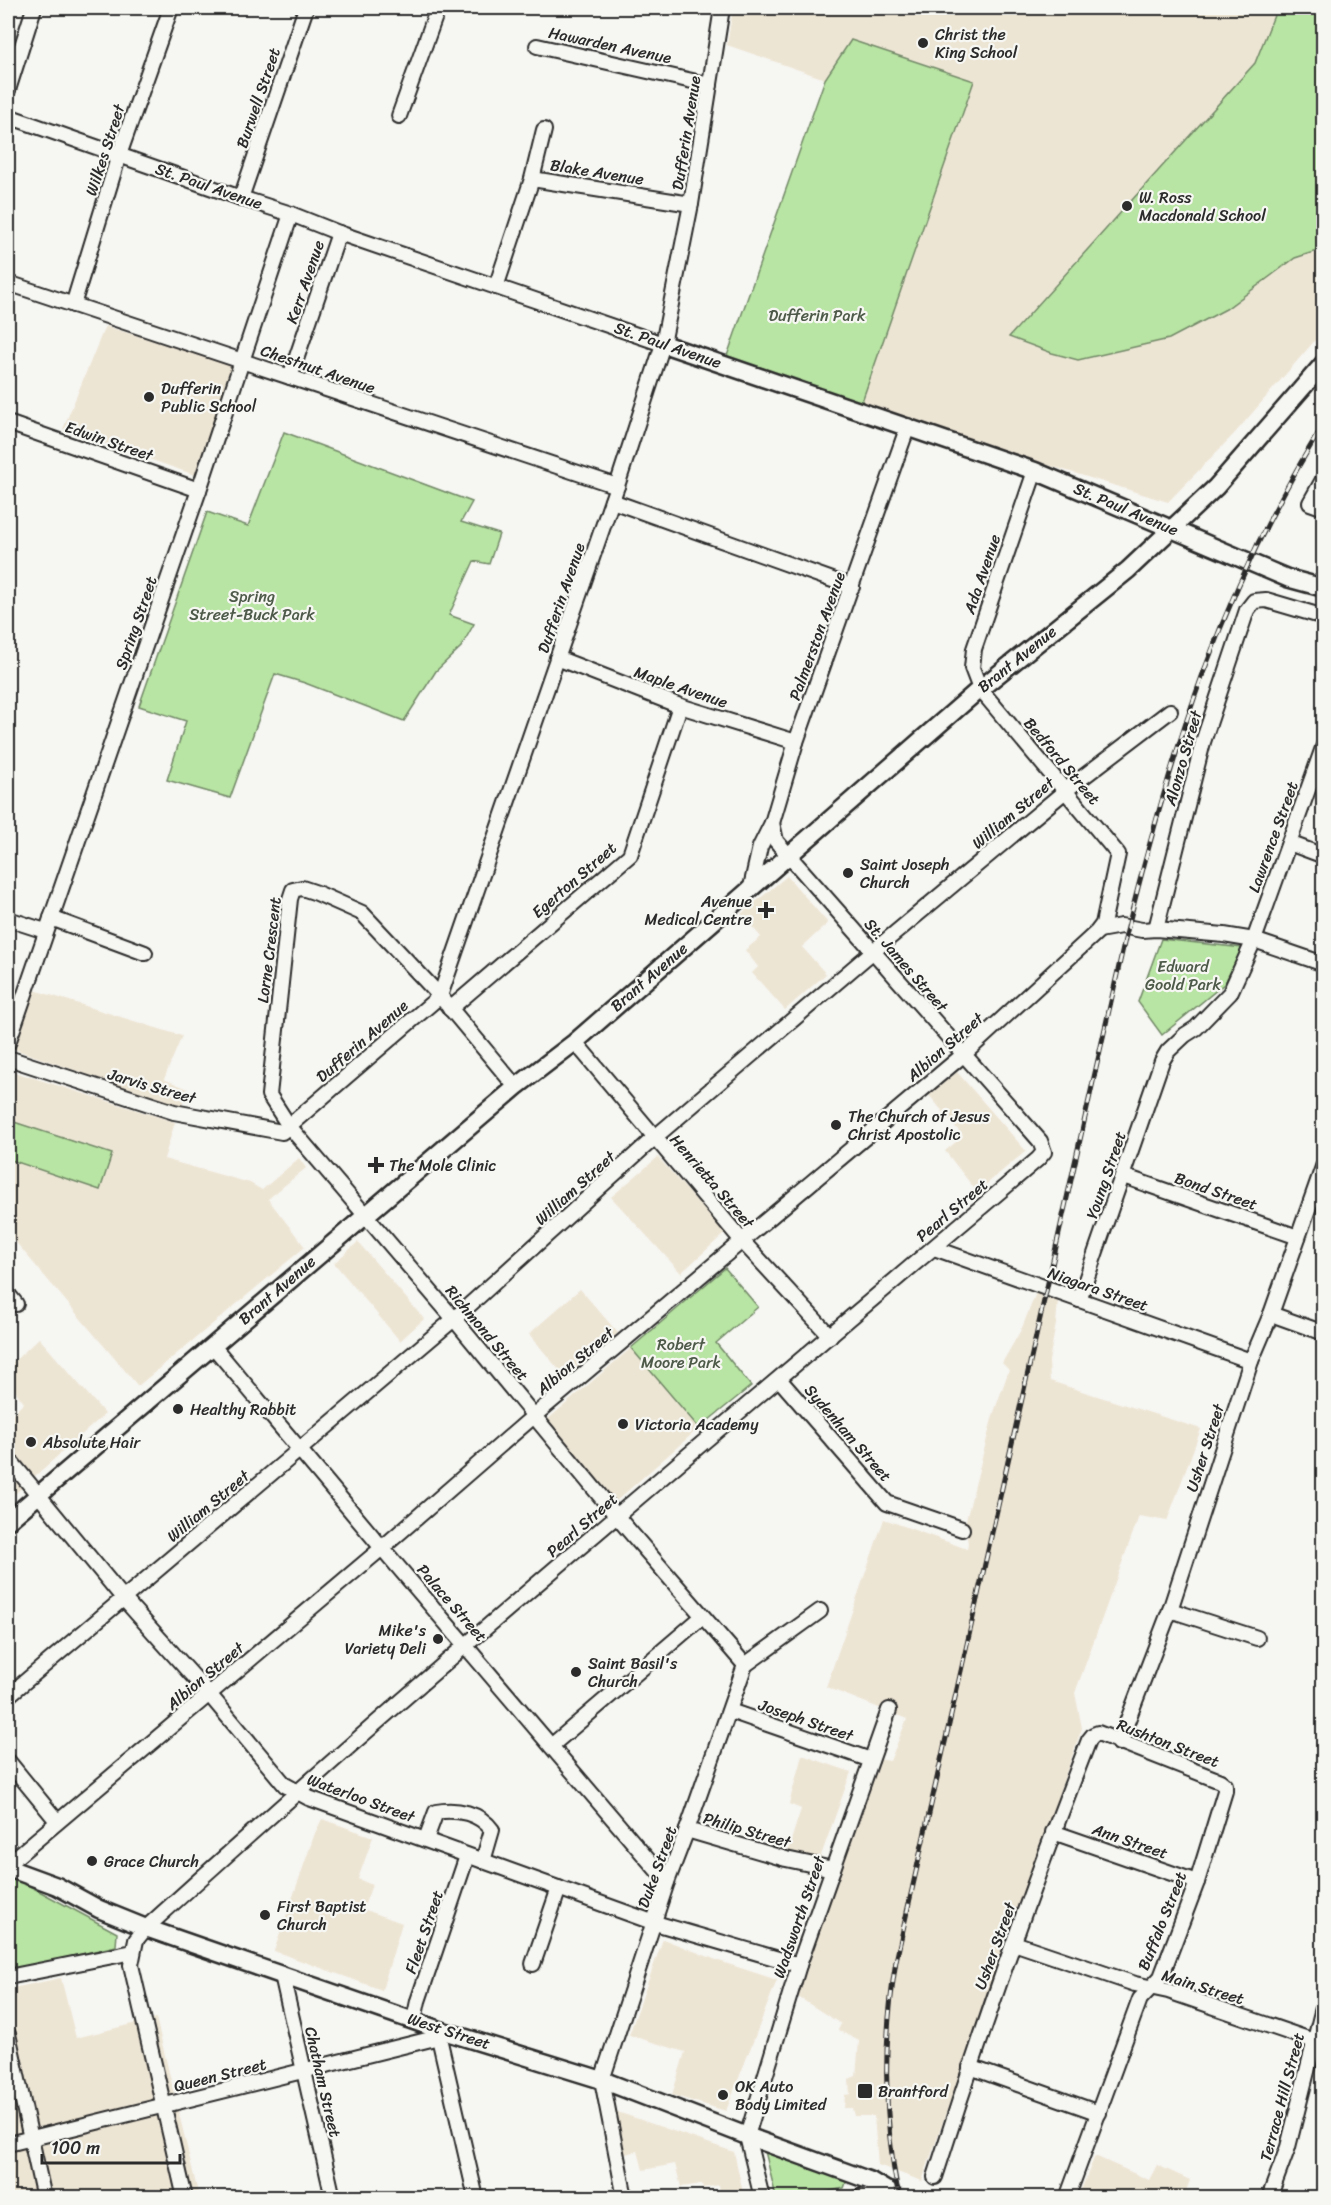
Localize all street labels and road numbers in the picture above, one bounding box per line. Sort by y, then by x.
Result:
street label: Hawarden Avenue [546,18,674,72]
street label: Burwell Street [227,44,289,152]
street label: Dufferin Avenue [663,73,709,192]
street label: Wilkes Street [77,100,134,200]
street label: Blake Avenue [548,150,646,194]
street label: St. Paul Avenue [151,154,267,218]
street label: Kerr Avenue [277,236,333,328]
street label: St. Paul Avenue [610,313,726,377]
street label: Chestnut Avenue [257,336,379,402]
street label: Edwin Street [61,412,158,470]
street label: St. Paul Avenue [1069,474,1183,544]
street label: Ada Avenue [955,530,1009,619]
street label: Dufferin Avenue [529,538,594,657]
street label: Palmerston Avenue [780,567,854,705]
street label: Spring Street [106,572,166,674]
street label: Brant Avenue [971,618,1063,700]
street label: Maple Avenue [630,657,732,717]
street label: Alonzo Street [1155,707,1211,810]
street label: Bedford Street [1016,710,1108,812]
street label: William Street [965,769,1062,857]
street label: Lawrence Street [1239,777,1307,897]
street label: Egerton Street [525,834,623,926]
street label: Lorne Crescent [248,895,290,1005]
street label: St. James Street [857,911,956,1019]
street label: Brant Avenue [603,935,695,1019]
street label: Dufferin Avenue [309,992,415,1090]
street label: Albion Street [899,1005,991,1090]
street label: Jarvis Street [103,1059,200,1113]
street label: Henrietta Street [662,1127,762,1236]
street label: Young Street [1077,1127,1135,1223]
street label: William Street [528,1143,623,1233]
street label: Bond Street [1171,1163,1261,1219]
street label: Pearl Street [909,1171,995,1249]
street label: Brant Avenue [231,1248,323,1332]
street label: Niagara Street [1044,1258,1152,1320]
street label: Richmond Street [438,1278,536,1388]
street label: Albion Street [529,1319,621,1403]
street label: Sydenham Street [797,1377,899,1489]
street label: Usher Street [1177,1400,1233,1496]
street label: William Street [160,1462,257,1550]
street label: Pearl Street [539,1485,625,1565]
street label: Palace Street [409,1557,495,1649]
street label: Albion Street [159,1634,251,1718]
street label: Joseph Street [754,1690,858,1750]
street label: Rushton Street [1112,1710,1224,1776]
street label: Waterloo Street [303,1765,420,1831]
street label: Philip Street [700,1804,795,1857]
street label: Ann Street [1087,1814,1172,1867]
street label: Duke Street [629,1822,685,1912]
street label: Wadsworth Street [764,1851,834,1982]
street label: Buffalo Street [1129,1867,1195,1975]
street label: Fleet Street [396,1886,452,1978]
street label: Usher Street [966,1898,1024,1994]
street label: Main Street [1158,1961,1248,2013]
street label: West Street [404,2004,494,2058]
street label: Chatham Street [296,2024,350,2140]
street label: Terrace Hill Street [1251,2029,1313,2165]
street label: Queen Street [171,2049,269,2101]

